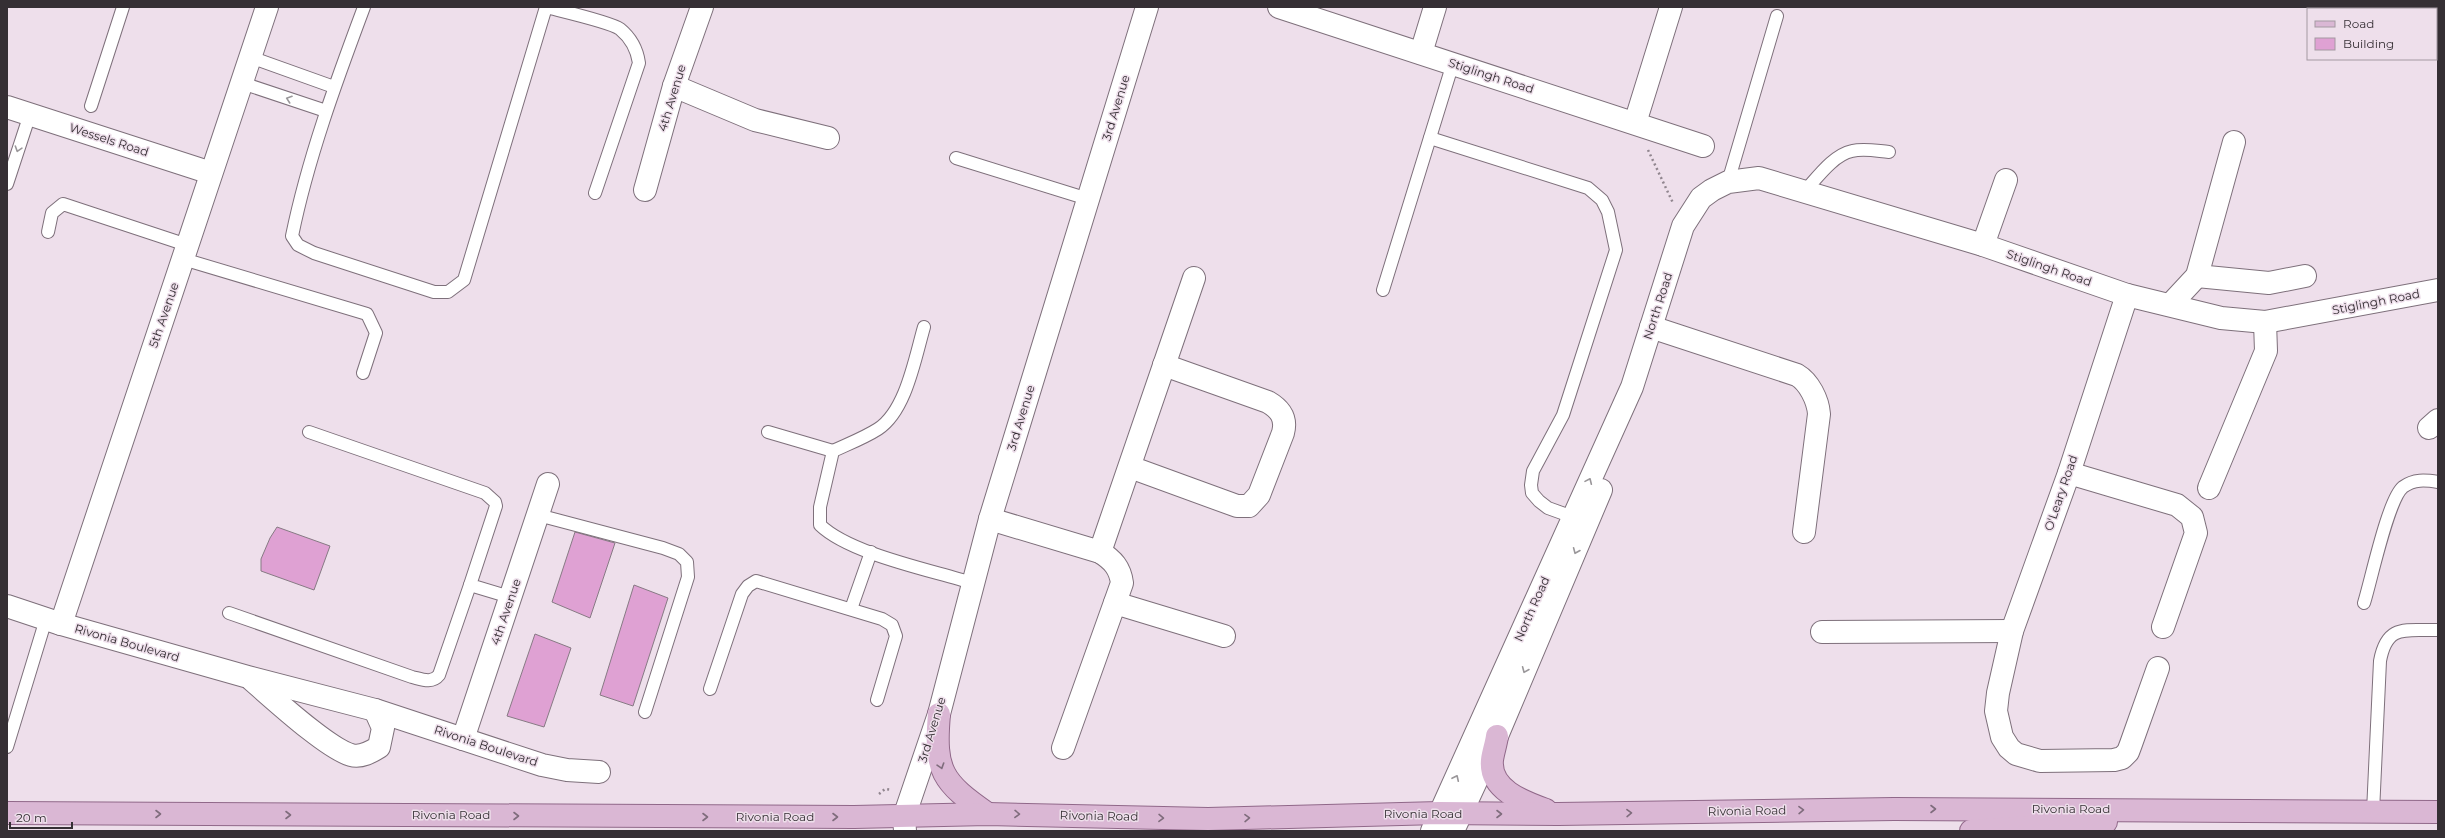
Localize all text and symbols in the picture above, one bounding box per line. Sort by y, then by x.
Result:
legend [2307,8,2437,60]
text: Road [2343,16,2374,31]
text: Building [2343,36,2394,51]
street label: Stiglingh Road [1446,55,1536,96]
street label: 4th Avenue [654,62,689,133]
street label: 3rd Avenue [1098,73,1133,143]
one-way arrow [286,95,293,103]
street label: Wessels Road [68,120,151,159]
one-way arrow [15,145,23,152]
street label: Stiglingh Road [2005,246,2094,289]
street label: North Road [1640,270,1675,341]
street label: 5th Avenue [145,280,182,350]
street label: Stiglingh Road [2331,286,2421,317]
street label: 3rd Avenue [1003,383,1038,453]
street label: O'Leary Road [2041,453,2081,533]
one-way arrow [1584,477,1592,485]
one-way arrow [1573,546,1581,554]
street label: North Road [1511,574,1553,644]
street label: 4th Avenue [487,577,524,647]
street label: Rivonia Boulevard [73,620,181,665]
one-way arrow [1522,666,1530,674]
street label: 3rd Avenue [914,695,949,765]
street label: Rivonia Boulevard [432,722,540,769]
one-way arrow [936,763,945,770]
one-way arrow [1451,775,1459,782]
street label: Rivonia Road [2032,801,2110,816]
street label: Rivonia Road [1708,802,1786,819]
scale bar [10,804,72,830]
one-way arrow [1930,805,1936,813]
street label: Rivonia Road [1384,806,1462,821]
one-way arrow [1798,806,1804,814]
street label: Rivonia Road [412,807,490,822]
street label: Rivonia Road [1060,807,1138,824]
street label: Rivonia Road [736,809,814,824]
one-way arrow [1626,809,1632,817]
text: 20 m [16,810,47,825]
one-way arrow [155,810,161,818]
one-way arrow [1014,810,1020,819]
one-way arrow [1496,810,1502,818]
one-way arrow [285,811,291,819]
one-way arrow [513,812,519,820]
one-way arrow [702,813,708,821]
one-way arrow [832,813,838,821]
one-way arrow [1158,813,1164,822]
one-way arrow [1244,813,1250,822]

